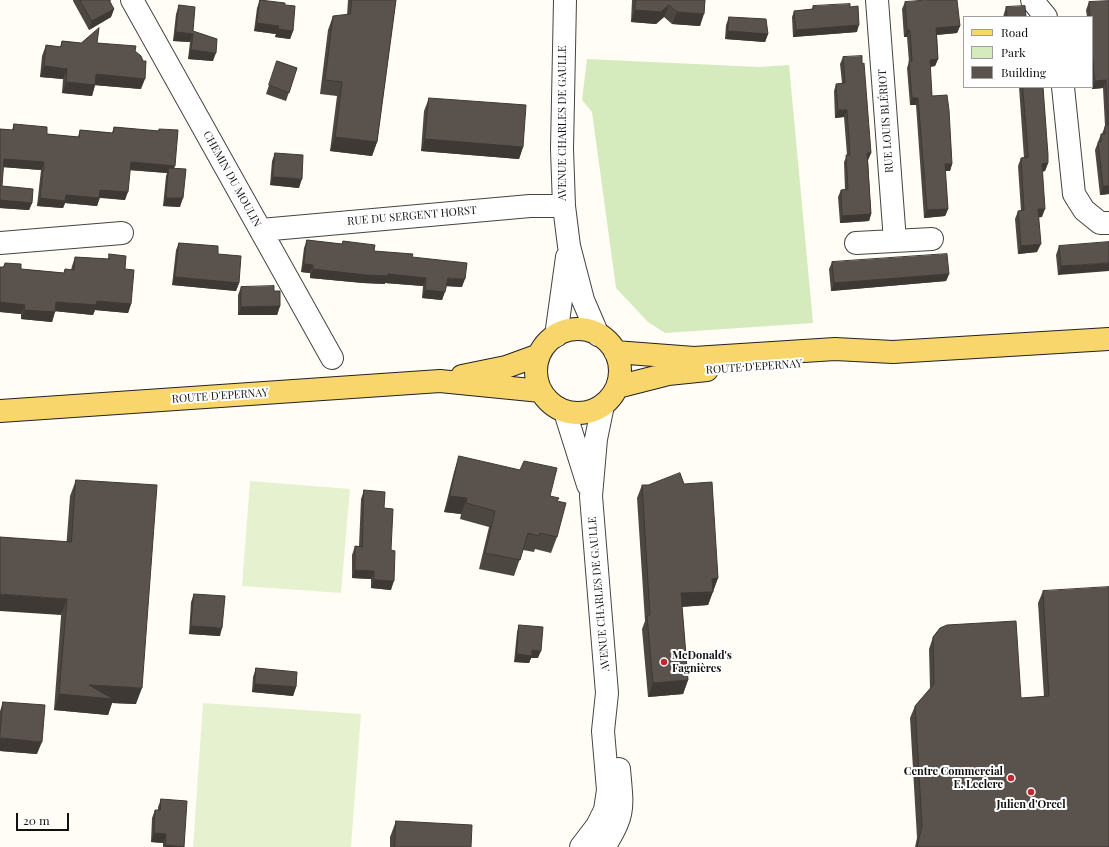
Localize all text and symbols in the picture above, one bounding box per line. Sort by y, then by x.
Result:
legend [963,16,1093,88]
text: Road [1001,24,1028,40]
text: Park [1001,44,1026,60]
street label: AVENUE CHARLES DE GAULLE [556,45,570,201]
text: Building [1001,64,1046,80]
street label: RUE LOUIS BLÉRIOT [876,69,896,173]
street label: CHEMIN DU MOULIN [200,129,264,229]
street label: RUE DU SERGENT HORST [347,204,477,228]
street label: ROUTE D'EPERNAY [705,357,803,377]
street label: ROUTE D'EPERNAY [171,386,269,406]
street label: AVENUE CHARLES DE GAULLE [586,516,612,672]
place label: McDonald's Fagnières [672,649,732,675]
marker: McDonald's Fagnières [659,657,669,667]
place label: Centre Commercial E. Leclerc [904,765,1003,791]
marker: Centre Commercial E. Leclerc [1006,773,1016,783]
marker: Julien d'Orcel [1026,787,1036,797]
place label: Julien d'Orcel [996,798,1066,812]
scale bar [18,805,71,831]
text: 20 m [23,812,50,828]

